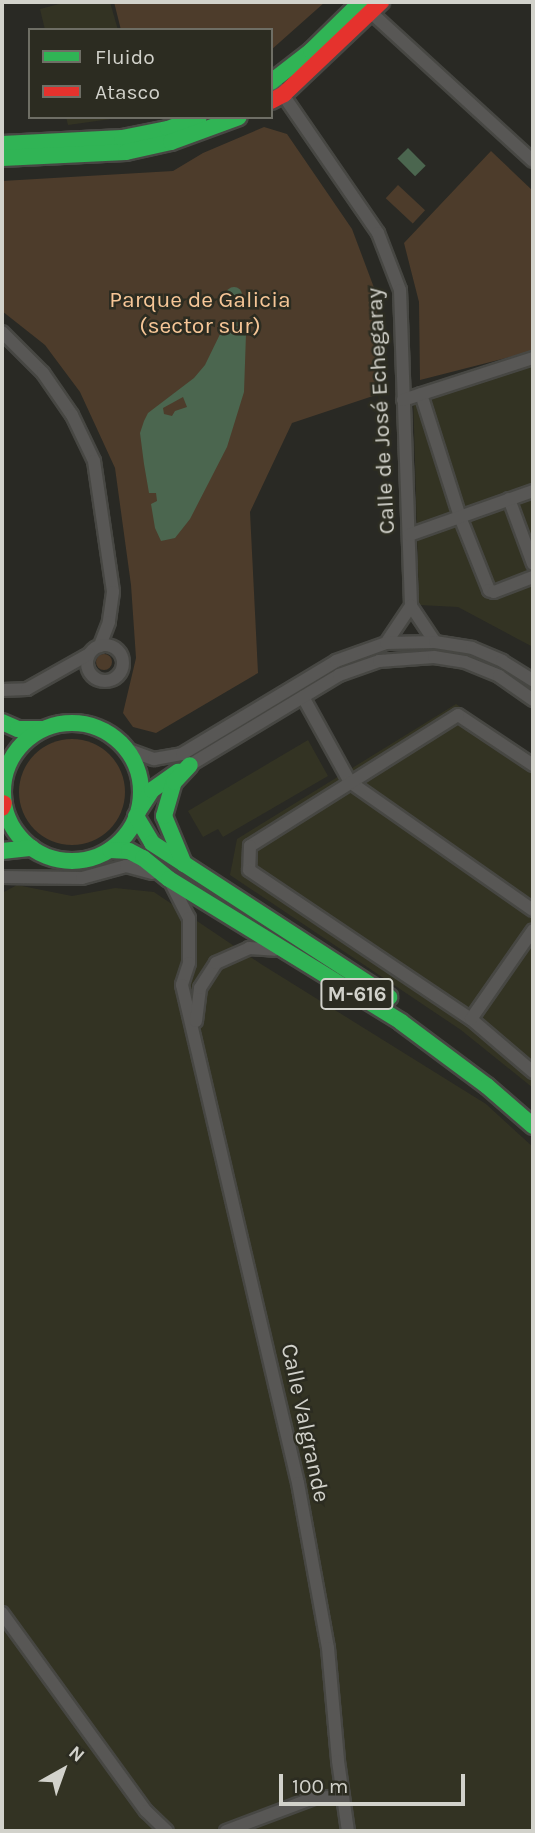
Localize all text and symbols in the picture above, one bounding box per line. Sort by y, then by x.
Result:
legend [28,28,273,119]
text: Fluido [95,45,155,69]
text: Atasco [95,80,160,104]
park label: Parque de Galicia (sector sur) [109,286,291,340]
street label: Calle de José Echegaray [361,287,401,535]
road number: M-616 [320,976,394,1012]
street label: Calle Valgrande [275,1341,335,1505]
north arrow [28,1735,98,1805]
text: N [64,1741,89,1767]
scale bar [283,1759,468,1803]
text: 100 m [292,1774,349,1798]

